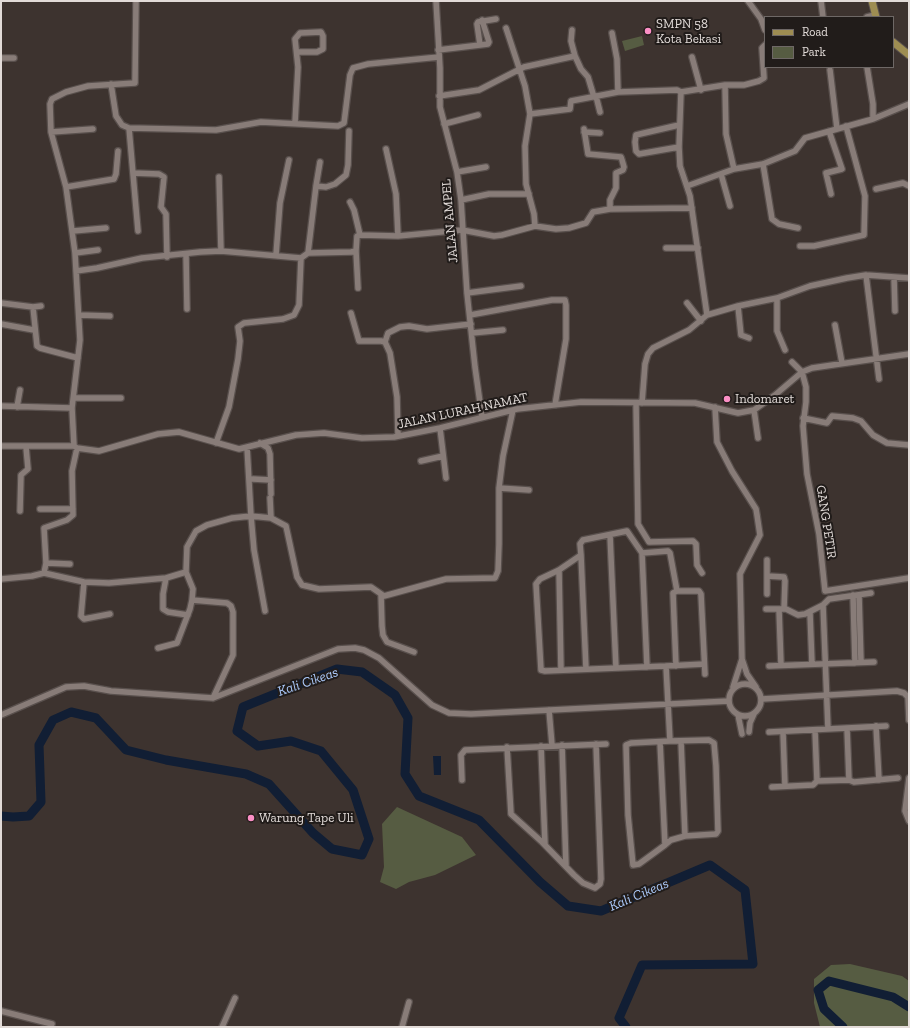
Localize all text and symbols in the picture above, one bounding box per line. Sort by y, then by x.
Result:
place label: SMPN 58 Kota Bekasi [656,16,721,47]
legend [764,16,894,68]
text: Road [802,25,828,39]
marker: SMPN 58 Kota Bekasi [643,26,653,36]
text: Park [802,45,826,59]
street label: JALAN AMPEL [439,179,461,263]
street label: JALAN LURAH NAMAT [397,390,529,432]
place label: Indomaret [735,391,794,407]
marker: Indomaret [722,394,732,404]
street label: GANG PETIR [813,484,839,560]
water label: Kali Cikeas [275,664,341,700]
place label: Warung Tape Uli [259,810,354,826]
marker: Warung Tape Uli [246,813,256,823]
water label: Kali Cikeas [607,875,671,915]

